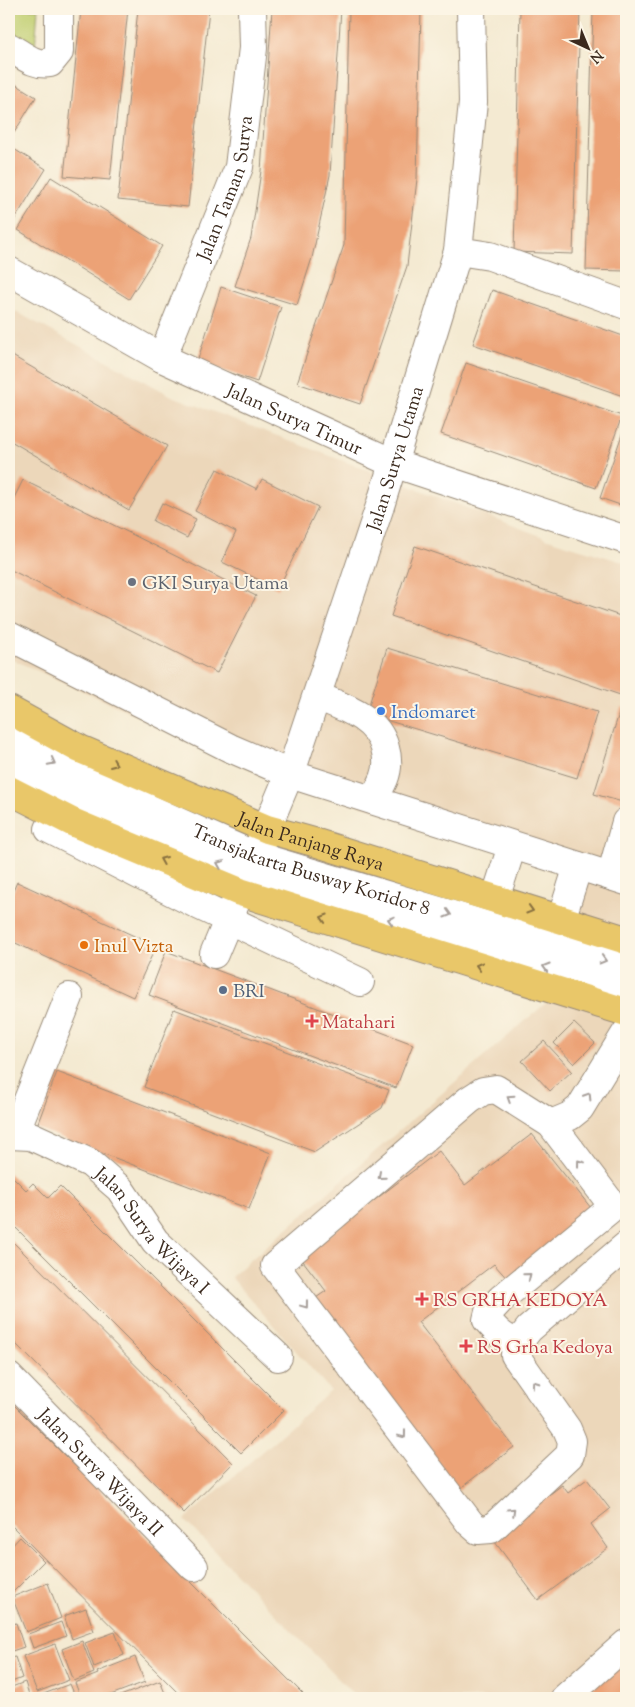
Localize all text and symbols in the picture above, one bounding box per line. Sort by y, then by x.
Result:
north arrow [562,22,612,72]
text: N [585,45,607,67]
street label: Jalan Taman Surya [191,114,261,266]
street label: Jalan Surya Timur [221,378,366,463]
street label: Jalan Surya Utama [361,383,432,536]
place label: GKI Surya Utama [142,571,289,598]
marker: GKI Surya Utama [126,576,138,588]
place label: Indomaret [391,700,476,727]
marker: Indomaret [375,705,387,717]
one-way arrow [46,756,55,766]
one-way arrow [109,757,118,768]
street label: Jalan Panjang Raya [232,806,387,879]
street label: Transjakarta Busway Koridor 8 [187,819,433,923]
one-way arrow [159,855,168,866]
one-way arrow [216,860,224,870]
one-way arrow [526,905,534,915]
one-way arrow [443,908,451,918]
one-way arrow [321,913,329,923]
one-way arrow [387,915,395,925]
place label: Inul Vizta [94,934,174,961]
marker: Inul Vizta [78,939,90,951]
one-way arrow [599,955,607,965]
one-way arrow [476,962,484,972]
one-way arrow [543,962,551,972]
place label: BRI [233,979,265,1006]
marker: BRI [217,984,229,996]
place label: Matahari [322,1010,395,1037]
marker: Matahari [306,1015,318,1027]
one-way arrow [582,1092,592,1101]
one-way arrow [506,1095,515,1104]
one-way arrow [577,1159,586,1169]
street label: Jalan Surya Wijaya I [87,1161,214,1302]
one-way arrow [378,1170,387,1178]
one-way arrow [522,1274,531,1282]
place label: RS GRHA KEDOYA [433,1288,608,1315]
marker: RS GRHA KEDOYA [415,1292,429,1306]
one-way arrow [299,1299,308,1309]
place label: RS Grha Kedoya [477,1335,613,1362]
marker: RS Grha Kedoya [459,1339,473,1353]
one-way arrow [532,1380,541,1390]
street label: Jalan Surya Wijaya II [30,1403,168,1543]
one-way arrow [397,1429,406,1439]
one-way arrow [507,1508,516,1517]

